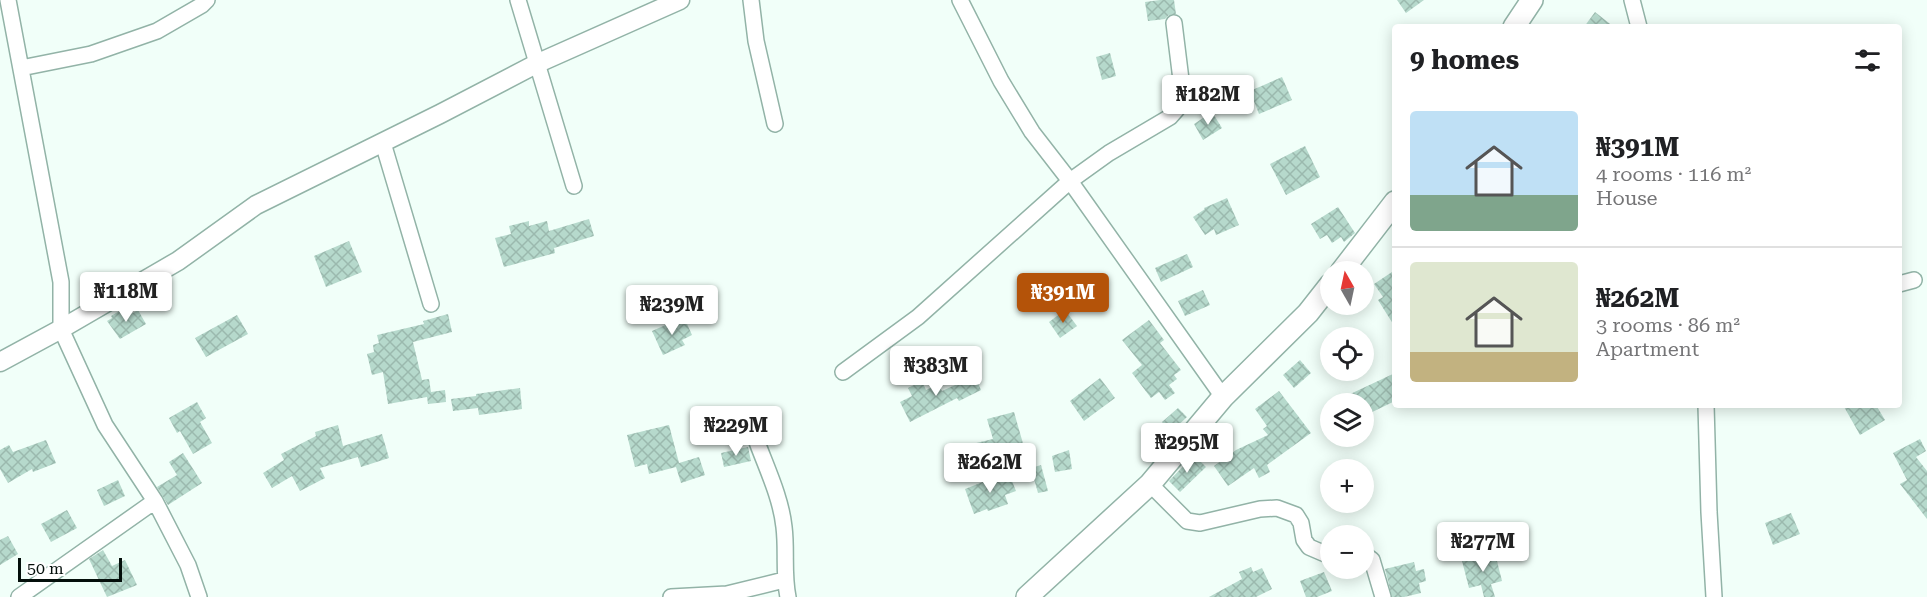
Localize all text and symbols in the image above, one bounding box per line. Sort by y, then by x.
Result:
icon: filters [1851,44,1884,77]
text: 9 homes [1410,45,1519,75]
pin: ₦182M [1166,75,1250,126]
text: ₦182M [1176,82,1240,106]
text: ₦391M [1596,132,1679,162]
icon: home [1458,135,1530,207]
text: 4 rooms · 116 m² [1596,162,1751,186]
text: House [1596,186,1658,210]
north arrow [1320,261,1374,315]
map controls [1320,261,1374,579]
pin: ₦118M [84,272,168,323]
pin: ₦391M [1021,273,1105,324]
text: ₦118M [94,279,158,303]
text: ₦391M [1031,280,1095,304]
text: ₦262M [1596,283,1679,313]
pin: ₦239M [630,285,714,336]
icon: home [1458,286,1530,358]
text: ₦239M [640,292,704,316]
text: 3 rooms · 86 m² [1596,313,1740,337]
button: locate [1320,327,1374,381]
text: Apartment [1596,337,1699,361]
pin: ₦383M [894,346,978,397]
text: ₦383M [904,353,968,377]
button: layers [1320,393,1374,447]
pin: ₦229M [694,406,778,457]
text: ₦229M [704,413,768,437]
pin: ₦295M [1145,423,1229,474]
text: ₦295M [1155,430,1219,454]
pin: ₦262M [948,443,1032,494]
text: ₦262M [958,450,1022,474]
button: + [1320,459,1374,513]
pin: ₦277M [1441,522,1525,573]
button: − [1320,525,1374,579]
text: ₦277M [1451,529,1515,553]
scale bar [18,555,122,582]
text: 50 m [27,559,64,578]

